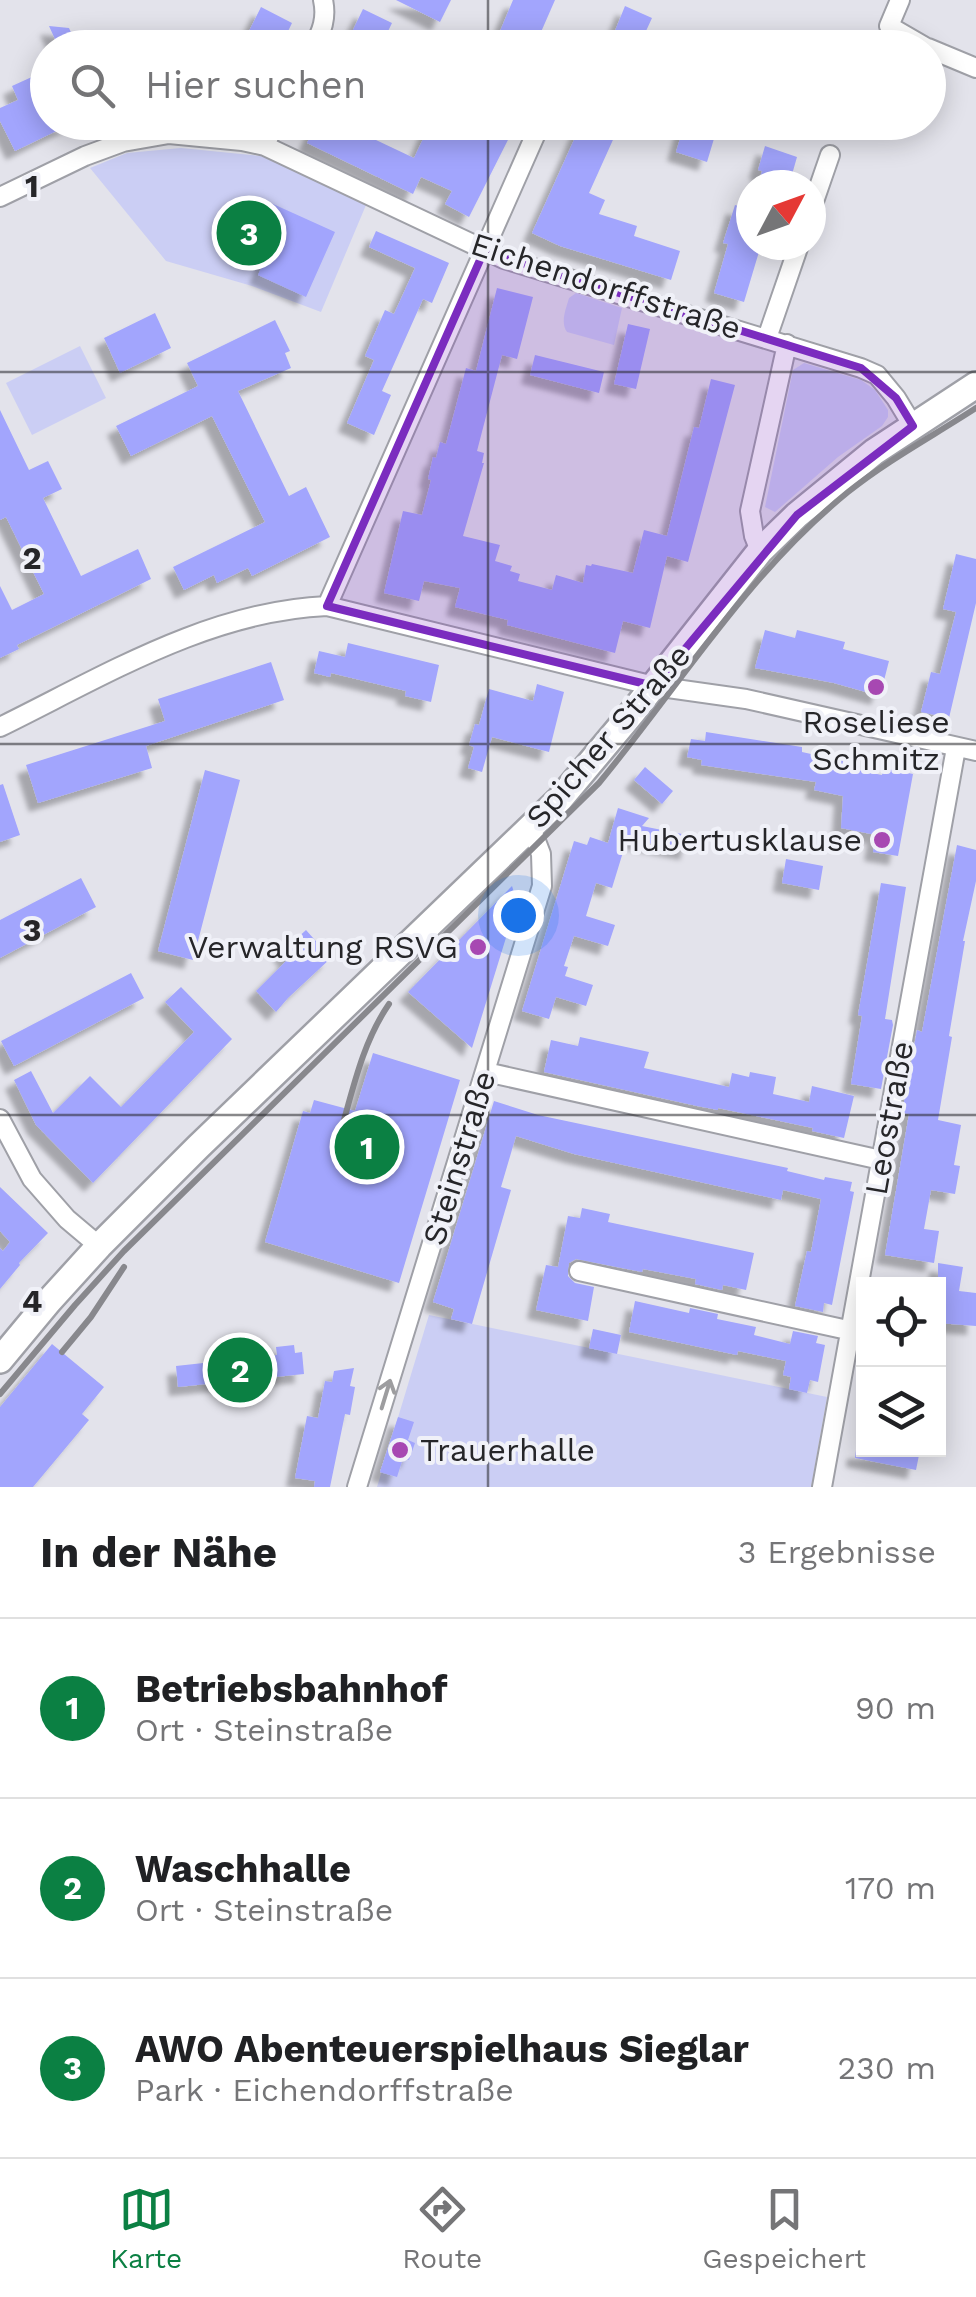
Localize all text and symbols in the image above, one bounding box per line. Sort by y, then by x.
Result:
search box [30,30,946,140]
icon: search [65,58,120,113]
text: Hier suchen [145,63,366,107]
text: 1 [25,167,39,205]
north arrow [736,170,826,260]
pin: 3 [216,196,282,270]
street label: Eichendorffstraße [466,224,746,348]
text: 2 [22,539,42,577]
street label: Spicher Straße [518,636,698,836]
marker: Roseliese Schmitz [865,676,887,698]
place label: Roseliese Schmitz [802,703,950,778]
place label: Hubertusklause [617,821,862,859]
marker: Hubertusklause [871,829,893,851]
your location [493,890,544,941]
text: 3 [23,911,41,949]
place label: Verwaltung RSVG [188,928,458,966]
marker: Verwaltung RSVG [467,936,489,958]
street label: Leostraße [857,1038,921,1198]
street label: Steinstraße [415,1066,503,1250]
pin: 1 [334,1110,400,1184]
map controls [856,1277,946,1457]
button: locate [856,1277,946,1367]
text: 4 [22,1282,42,1320]
pin: 2 [208,1332,272,1408]
button: layers [856,1367,946,1457]
one-way arrow [378,1379,396,1410]
place label: Trauerhalle [420,1431,595,1469]
marker: Trauerhalle [389,1439,411,1461]
text: In der Nähe [40,1528,277,1577]
text: 3 Ergebnisse [738,1533,936,1571]
text: Betriebsbahnhof [135,1667,448,1711]
text: 1 [66,1689,79,1727]
text: 90 m [855,1689,936,1727]
text: Ort · Steinstraße [135,1711,393,1749]
text: Waschhalle [135,1847,351,1891]
text: 2 [63,1869,82,1907]
text: 170 m [845,1869,936,1907]
text: Ort · Steinstraße [135,1891,393,1929]
text: AWO Abenteuerspielhaus Sieglar [135,2027,749,2071]
text: 3 [63,2049,82,2087]
text: 230 m [837,2049,936,2087]
text: Park · Eichendorffstraße [135,2071,514,2109]
tab: Karte [110,2182,182,2275]
tab: Route [402,2182,482,2275]
tab: Gespeichert [702,2182,866,2275]

